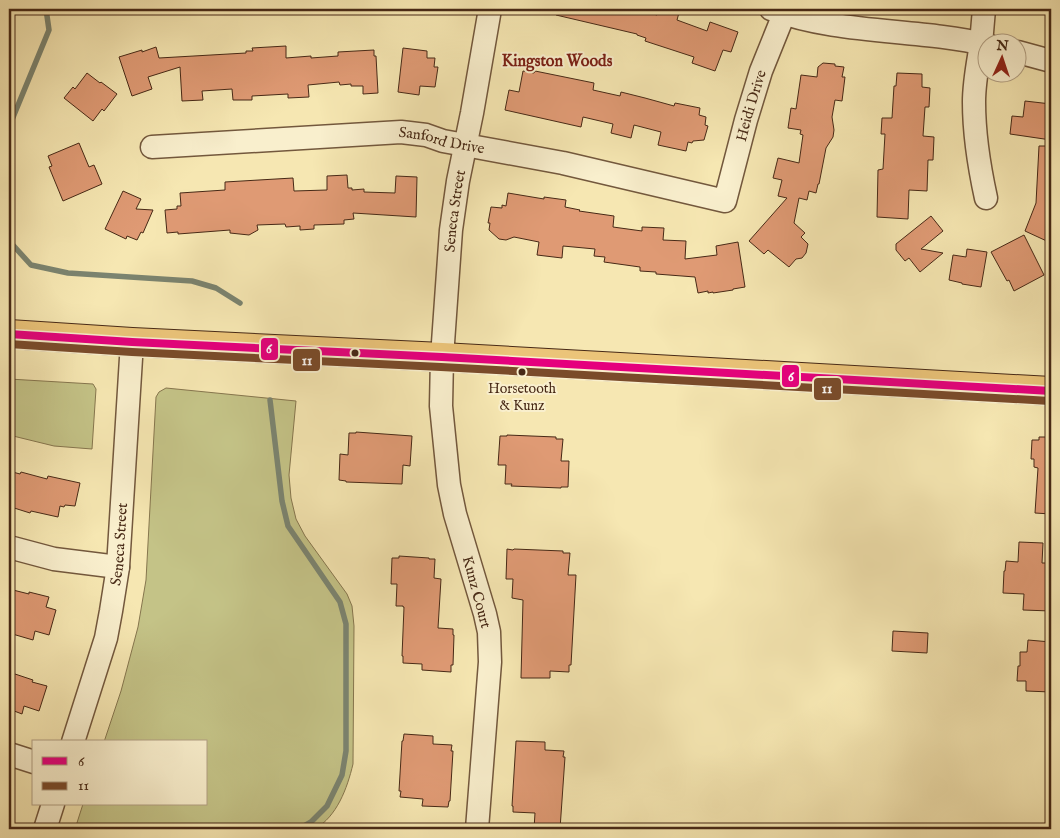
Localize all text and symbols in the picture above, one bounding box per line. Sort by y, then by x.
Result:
north arrow [978,32,1028,82]
text: N [995,37,1009,55]
district label: Kingston Woods [502,52,613,72]
street label: Heidi Drive [732,67,771,143]
street label: Sanford Drive [398,123,486,158]
street label: Seneca Street [440,168,470,253]
line badge: 6 [260,337,279,361]
text: 6 [266,340,273,358]
line badge: 11 [292,348,321,372]
unlabelled marker [350,348,360,358]
text: 11 [302,352,312,370]
line badge: 6 [781,364,800,388]
marker: Horsetooth & Kunz [517,367,527,377]
text: 6 [788,368,795,386]
line badge: 11 [813,377,842,401]
place label: Horsetooth & Kunz [488,380,556,415]
text: 11 [822,380,832,398]
street label: Seneca Street [106,502,132,587]
street label: Kunz Court [458,554,495,630]
legend [32,740,208,806]
text: 6 [78,752,85,771]
text: 11 [78,776,89,795]

